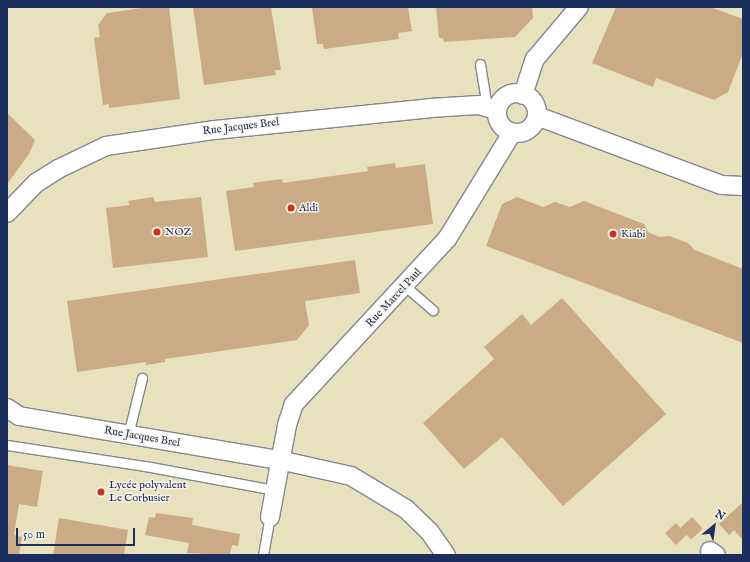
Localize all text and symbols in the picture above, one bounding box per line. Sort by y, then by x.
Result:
street label: Rue Jacques Brel [202,116,280,138]
place label: Aldi [299,201,318,215]
marker: Aldi [286,203,296,213]
place label: NOZ [165,225,191,239]
marker: NOZ [152,227,162,237]
place label: Kiabi [621,227,645,241]
marker: Kiabi [608,229,618,239]
street label: Rue Marcel Paul [363,266,425,330]
street label: Rue Jacques Brel [103,424,181,450]
place label: Lycée polyvalent Le Corbusier [109,479,186,505]
marker: Lycée polyvalent Le Corbusier [96,487,106,497]
north arrow [694,506,734,546]
text: N [712,507,727,524]
scale bar [18,520,137,546]
text: 50 m [23,527,45,542]

